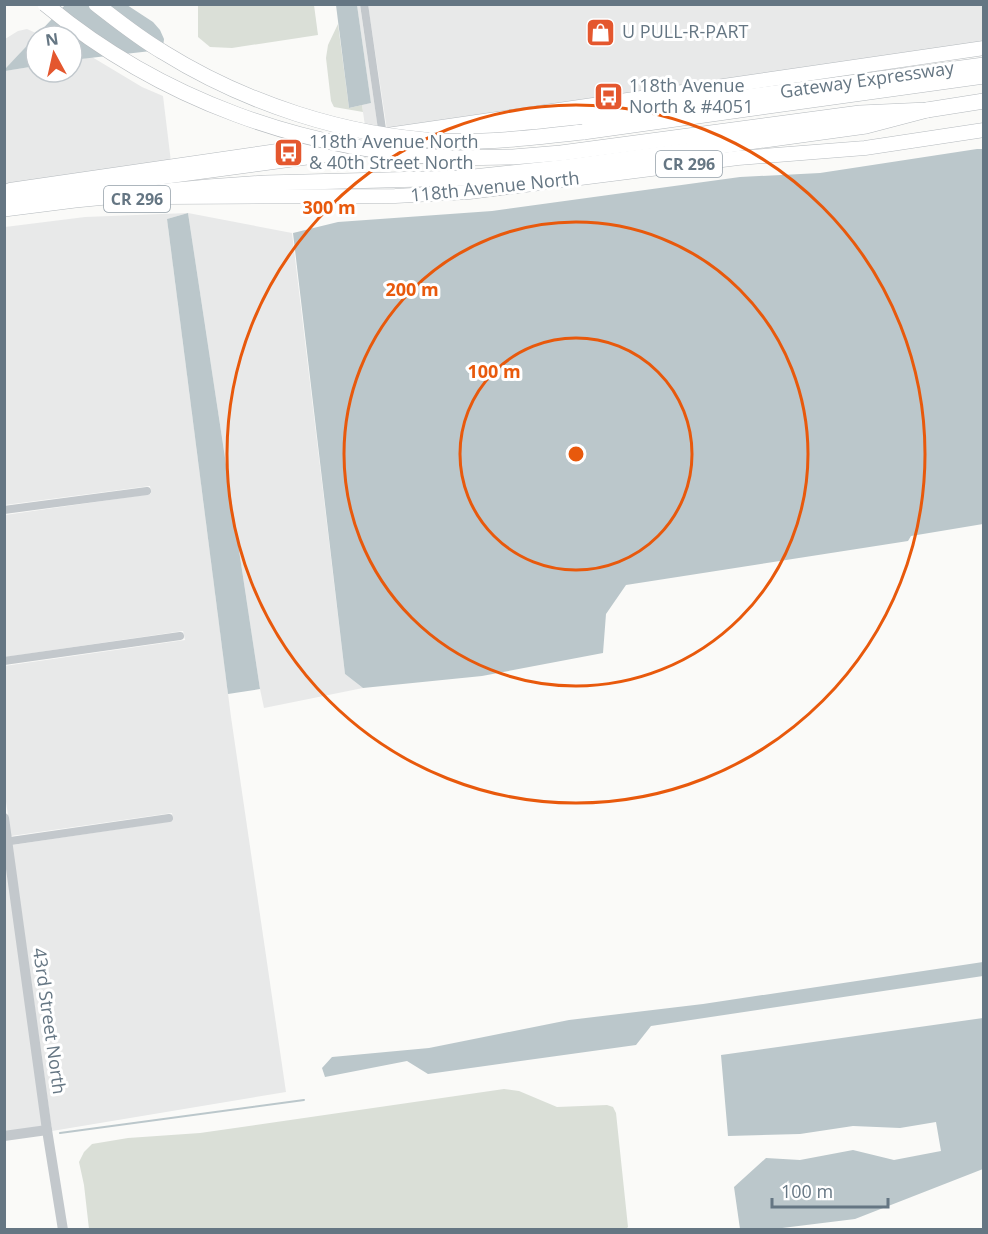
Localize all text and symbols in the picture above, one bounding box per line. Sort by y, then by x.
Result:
shop icon: U PULL-R-PART [585,16,617,48]
place label: U PULL-R-PART [622,19,749,43]
north arrow [24,24,84,84]
text: N [44,27,60,51]
street label: Gateway Expressway [778,55,956,103]
place label: 118th Avenue North & #4051 [629,73,753,118]
bus stop icon: 118th Avenue North & #4051 [592,80,624,112]
place label: 118th Avenue North & 40th Street North [309,129,479,174]
bus stop icon: 118th Avenue North & 40th Street North [272,136,304,168]
road number: CR 296 [656,151,722,177]
street label: 118th Avenue North [409,165,580,207]
road number: CR 296 [104,186,170,212]
text: 300 m [302,195,356,219]
text: 200 m [385,277,439,301]
text: 100 m [467,359,521,383]
centre of rings [566,444,586,464]
street label: 43rd Street North [28,946,72,1096]
scale bar [772,1171,888,1209]
text: 100 m [781,1179,833,1203]

